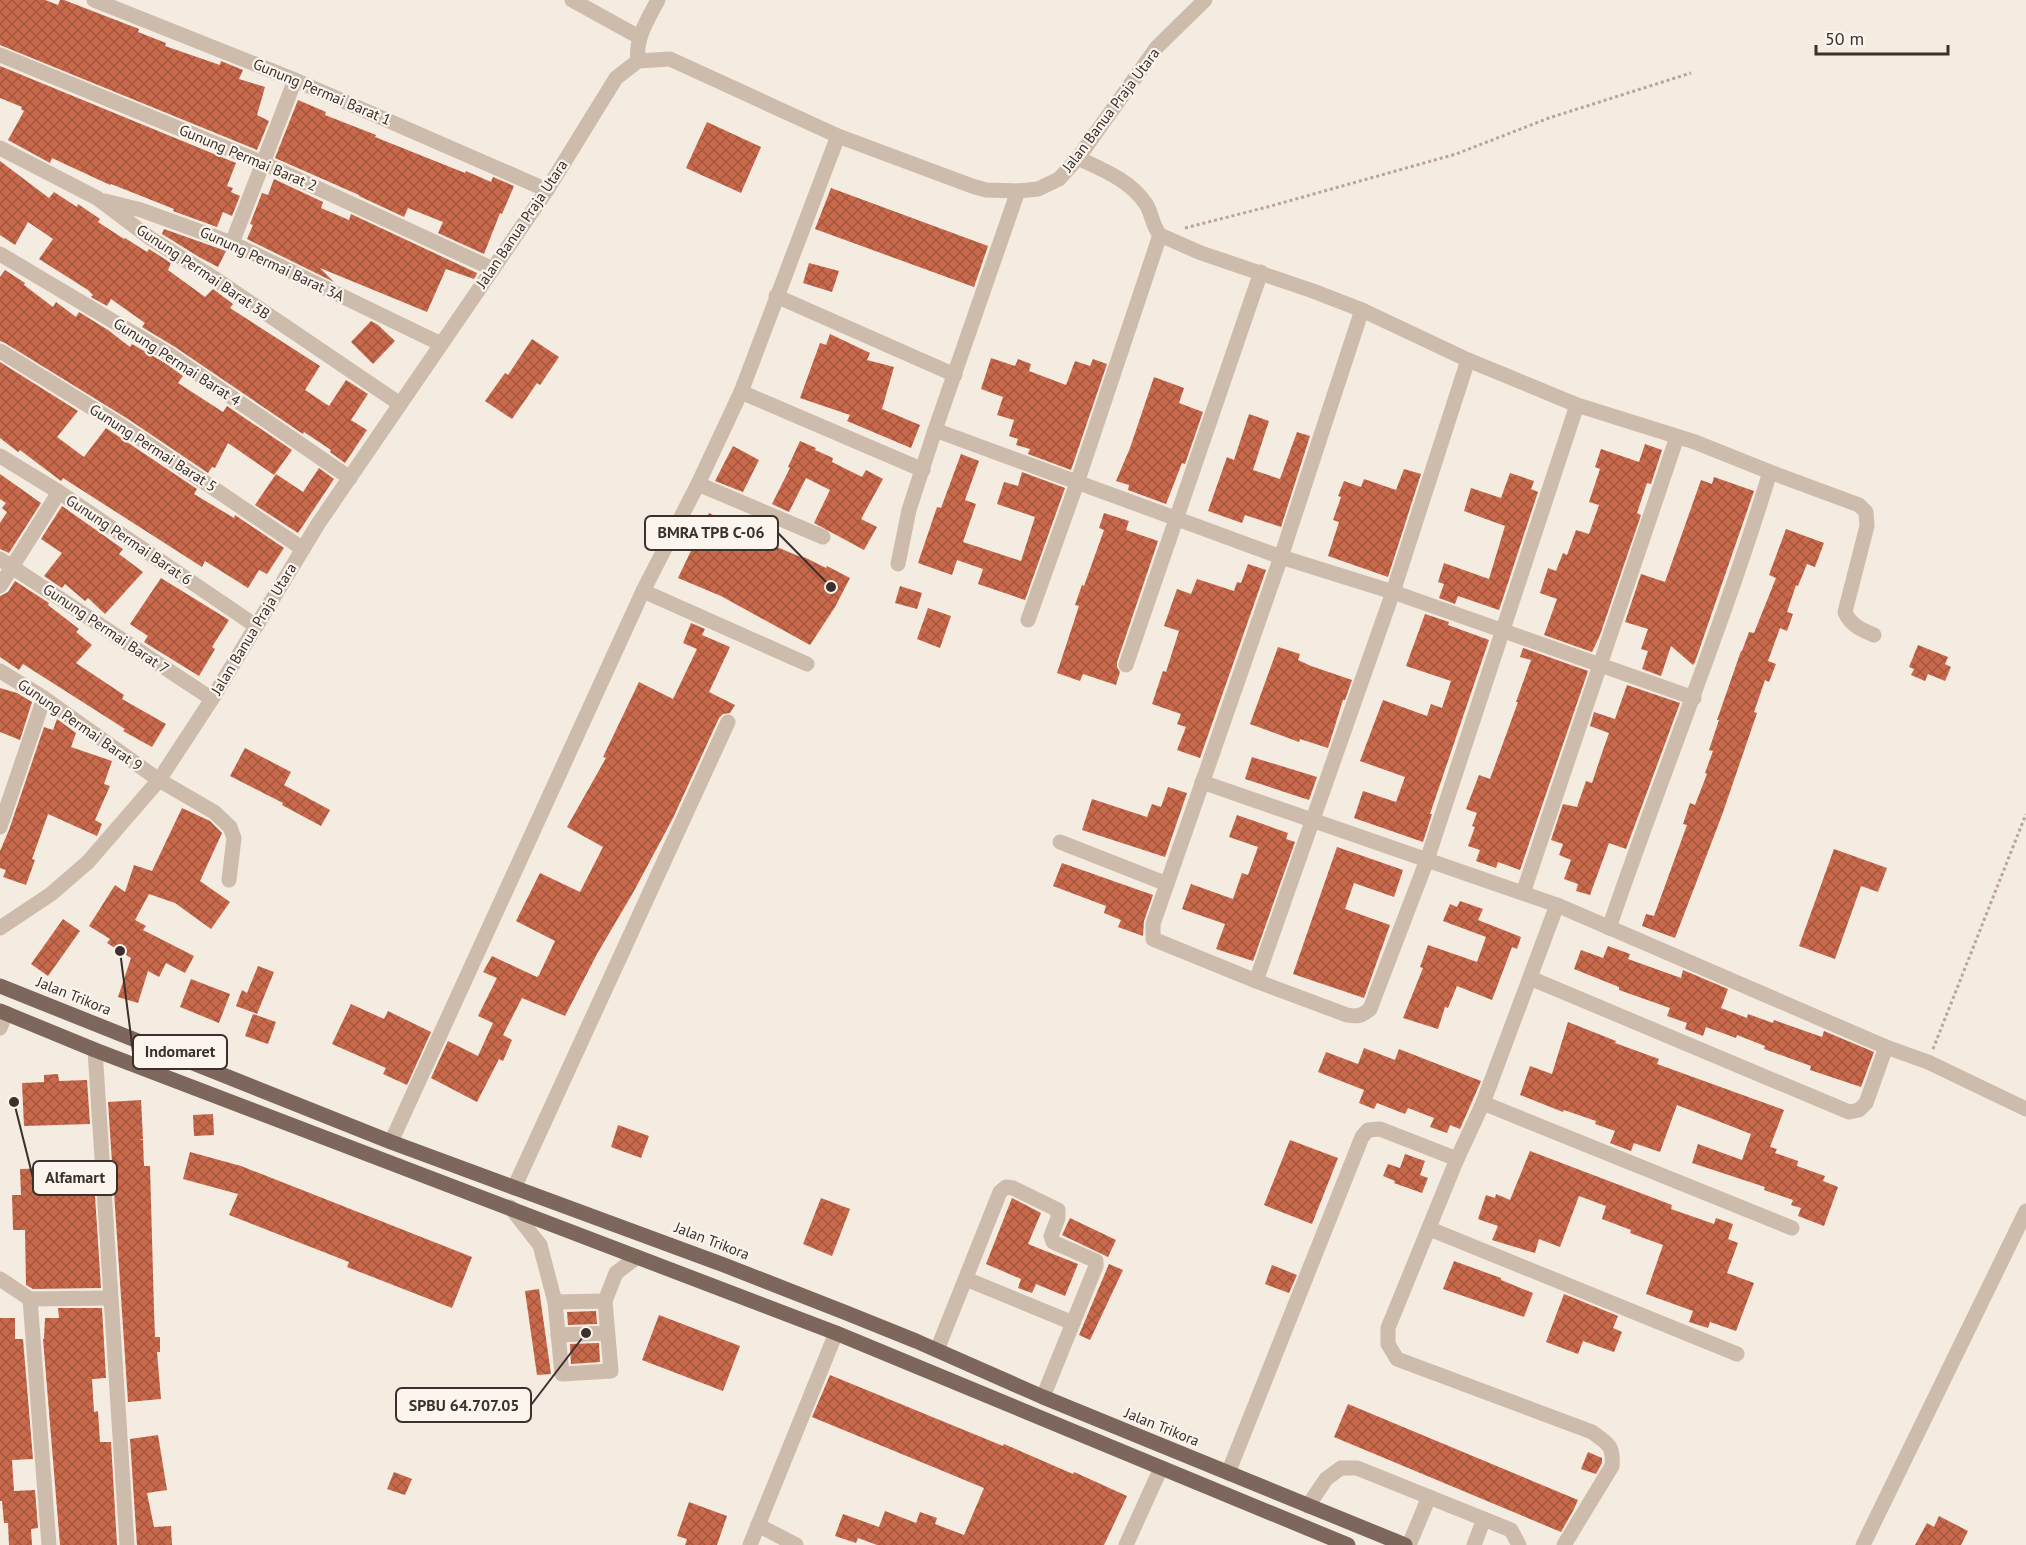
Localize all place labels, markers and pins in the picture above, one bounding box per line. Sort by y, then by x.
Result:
callout: BMRA TPB C-06 [645,516,778,550]
callout: Indomaret [133,1035,227,1069]
callout: Alfamart [33,1161,117,1195]
callout: SPBU 64.707.05 [396,1388,531,1422]

